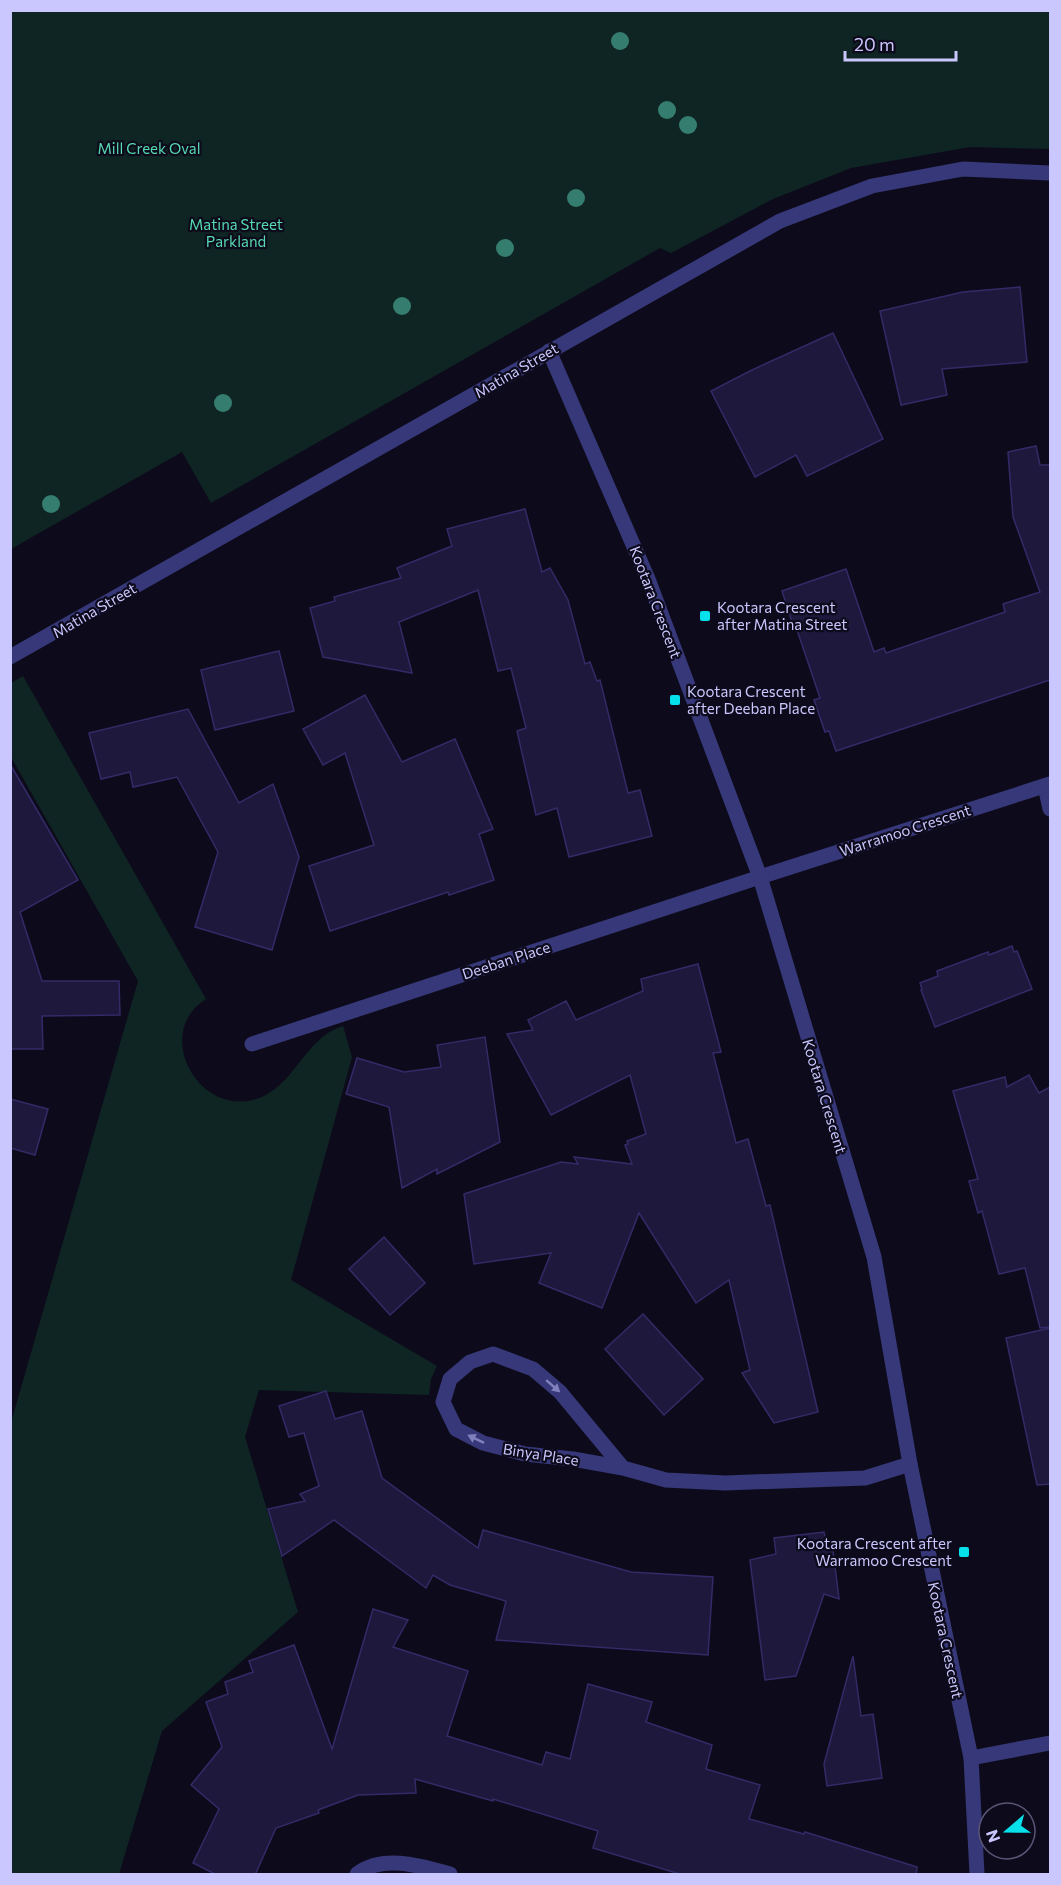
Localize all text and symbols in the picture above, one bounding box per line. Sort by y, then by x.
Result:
scale bar [845,24,956,62]
text: 20 m [854,33,895,55]
park label: Mill Creek Oval [97,139,201,157]
park label: Matina Street Parkland [189,215,283,250]
street label: Matina Street [471,339,561,401]
street label: Kootara Crescent [626,543,686,661]
street label: Matina Street [49,579,139,641]
place label: Kootara Crescent after Matina Street [717,598,847,633]
marker: Kootara Crescent after Matina Street [698,609,712,623]
place label: Kootara Crescent after Deeban Place [687,682,815,717]
marker: Kootara Crescent after Deeban Place [668,693,682,707]
street label: Warramoo Crescent [837,800,973,860]
street label: Deeban Place [460,937,552,983]
street label: Kootara Crescent [799,1037,851,1155]
one-way arrow [545,1379,560,1392]
one-way arrow [467,1434,484,1444]
street label: Binya Place [502,1439,580,1469]
place label: Kootara Crescent after Warramoo Crescent [797,1534,952,1569]
marker: Kootara Crescent after Warramoo Crescent [957,1545,971,1559]
street label: Kootara Crescent [925,1580,967,1700]
north arrow [977,1801,1037,1861]
text: N [981,1827,1003,1845]

